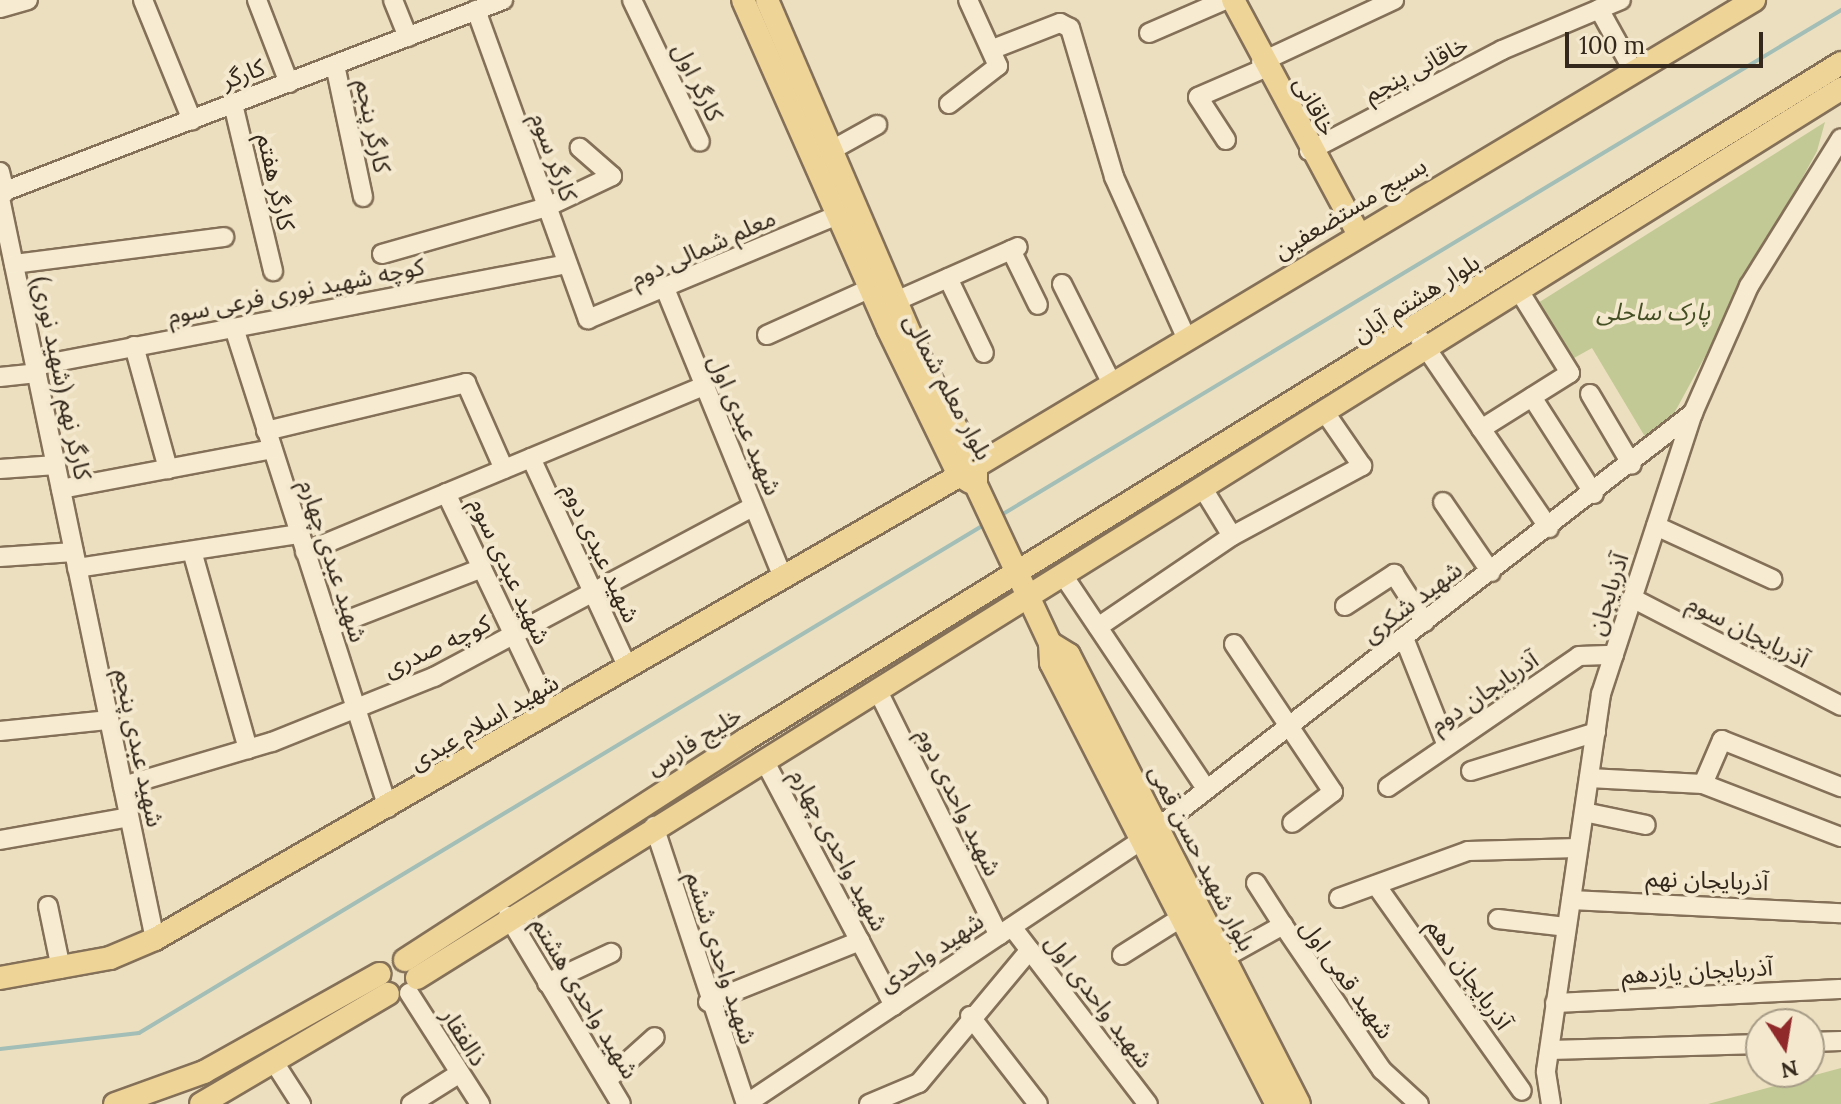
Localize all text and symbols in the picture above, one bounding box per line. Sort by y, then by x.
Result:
scale bar [1569,16,1767,66]
street label: خاقانی پنجم [1359,30,1473,108]
text: 100 m [1579,30,1645,61]
street label: کارگر اول [667,38,729,126]
street label: کارگر [217,53,269,95]
street label: خاقانی [1288,71,1342,141]
street label: کارگر پنجم [349,77,397,175]
street label: کارگر سوم [525,109,583,205]
street label: کارگر هفتم [251,131,301,233]
street label: بسیج مستضعفین [1268,151,1432,265]
street label: معلم شمالی دوم [626,203,780,293]
street label: بلوار هشتم آبان [1347,248,1485,348]
street label: کوچه شهید نوری فرعی سوم [165,252,427,330]
street label: کارگر نهم (شهید نوری) [26,274,98,482]
park label: پارک ساحلی [1596,298,1710,326]
street label: بلوار معلم شمالی [897,309,999,465]
street label: شهید عبدی اول [702,350,788,500]
street label: شهید عبدی چهارم [293,476,373,646]
street label: شهید عبدی دوم [556,479,646,627]
street label: شهید عبدی سوم [463,493,557,649]
street label: آذربایجان [1581,549,1635,639]
street label: شهید شکری [1356,555,1468,649]
street label: آذربایجان سوم [1682,588,1814,674]
street label: کوچه صدری [379,609,495,683]
street label: آذربایجان دوم [1424,645,1544,739]
street label: شهید عبدی پنجم [108,666,170,830]
street label: شهید اسلام عبدی [404,668,564,776]
street label: خلیج فارس [641,700,747,782]
street label: شهید واحدی دوم [911,723,1007,881]
street label: بلوار شهید حسن قمی [1143,760,1261,956]
street label: شهید واحدی چهارم [784,764,894,936]
street label: آذربایجان نهم [1645,863,1769,897]
street label: شهید واحدی ششم [680,868,762,1048]
street label: شهید واحدی [873,906,989,998]
street label: شهید واحدی هشتم [525,912,645,1084]
street label: آذربایجان دهم [1420,913,1518,1035]
street label: شهید قمی اول [1294,914,1400,1044]
street label: شهید واحدی اول [1039,928,1159,1074]
street label: آذربایجان یازدهم [1620,953,1774,989]
street label: ذالفقار [435,1003,493,1071]
north arrow [1745,1008,1825,1088]
text: N [1778,1054,1801,1085]

